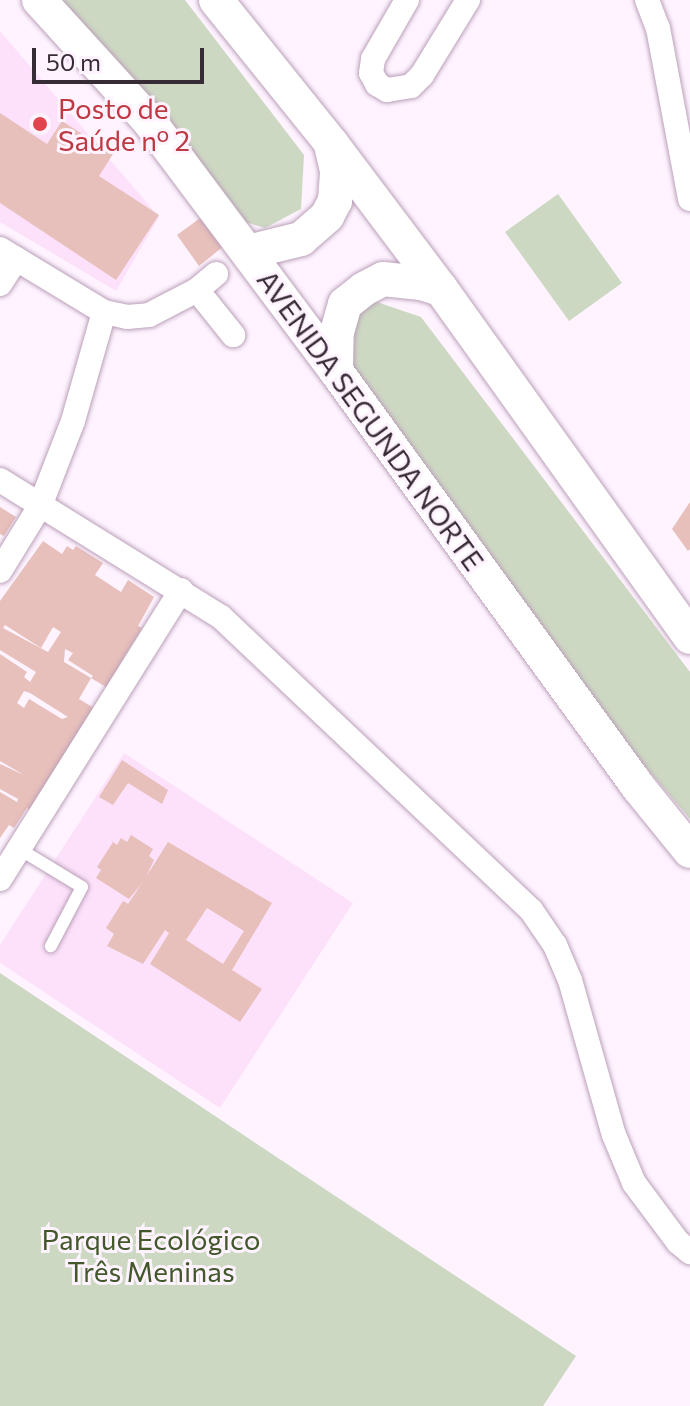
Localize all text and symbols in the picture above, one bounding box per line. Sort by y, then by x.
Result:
scale bar [36,32,208,82]
text: 50 m [46,47,101,76]
place label: Posto de Saúde nº 2 [58,91,190,157]
marker: Posto de Saúde nº 2 [29,113,51,135]
street label: AVENIDA SEGUNDA NORTE [251,263,491,577]
park label: Parque Ecológico Três Meninas [41,1222,261,1288]

